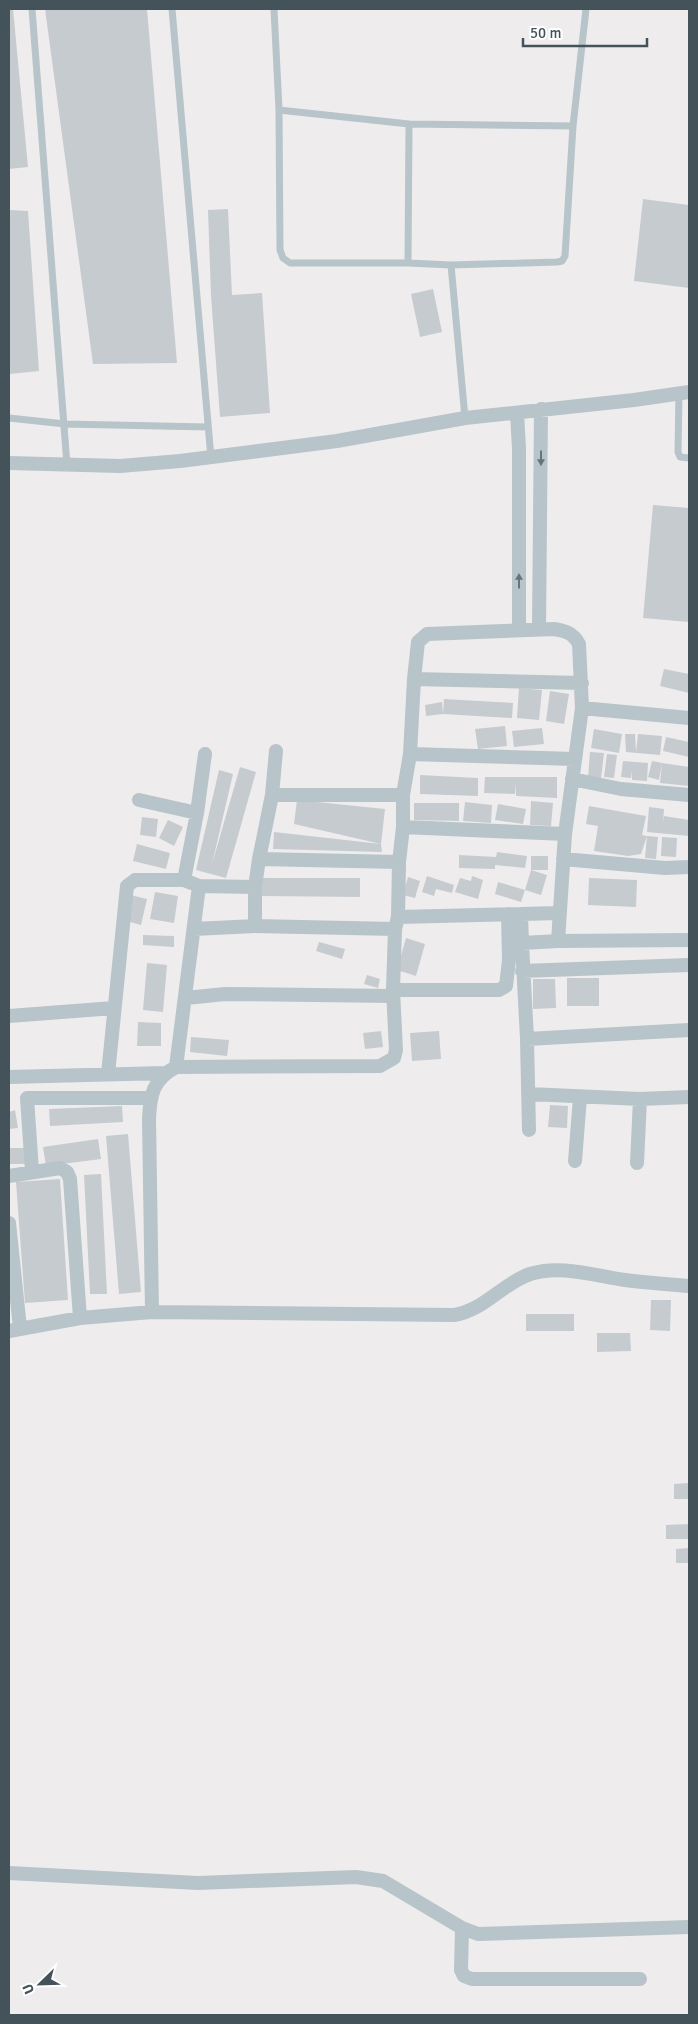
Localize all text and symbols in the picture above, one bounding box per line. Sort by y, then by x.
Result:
scale bar [523,15,647,47]
text: 50 m [530,24,561,42]
one-way arrow [537,450,545,466]
one-way arrow [515,573,523,589]
north arrow [15,1959,65,2009]
text: U [19,1981,38,1997]

